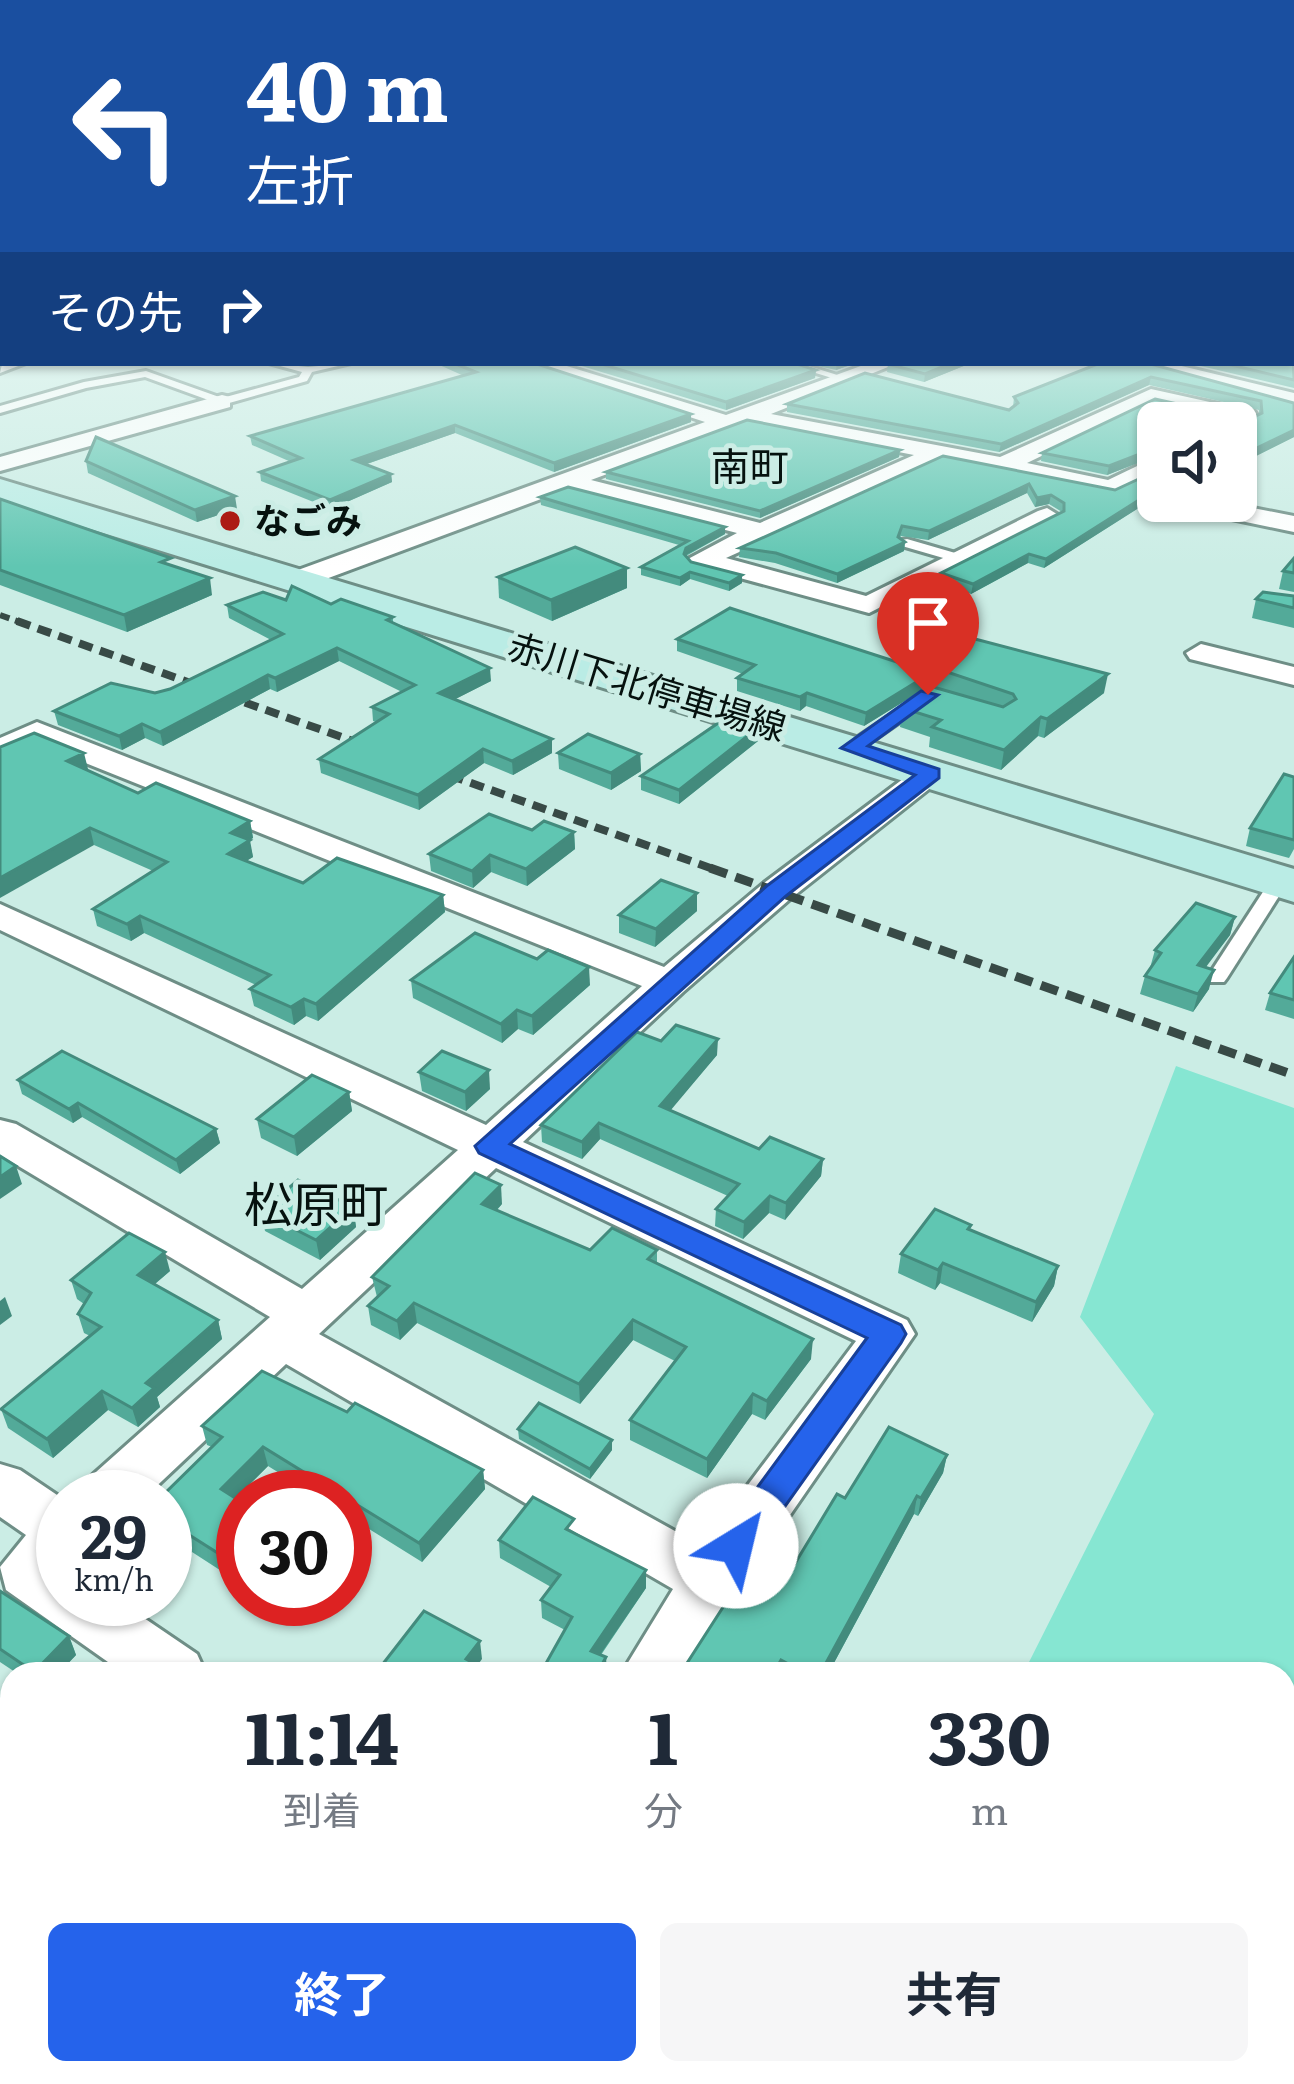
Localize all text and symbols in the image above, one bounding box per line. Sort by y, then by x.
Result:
text: 40 m [246,23,449,148]
icon: left [48,48,204,204]
text: 左折 [246,137,354,218]
text: その先 [48,276,183,343]
icon: right [207,276,273,342]
map controls [1137,402,1257,522]
button: sound [1137,402,1257,522]
district label: 南町 [711,435,789,493]
place label: なごみ [254,492,362,545]
marker: なごみ [217,508,243,534]
pin [877,572,979,695]
icon: arrive [895,590,961,656]
street label: 赤川下北停車場線 [502,617,793,752]
district label: 松原町 [244,1166,388,1237]
speed limit sign: 30 [216,1470,372,1626]
position arrow [673,1483,799,1609]
text: 29 [81,1488,147,1577]
text: km/h [74,1556,154,1600]
text: 11:14 [245,1680,399,1787]
text: 1 [648,1680,678,1787]
text: 330 [928,1680,1051,1787]
text: 到着 [283,1779,361,1837]
text: 分 [644,1779,683,1837]
text: m [970,1779,1008,1837]
button: 終了 [48,1923,636,2061]
button: 共有 [660,1923,1248,2061]

